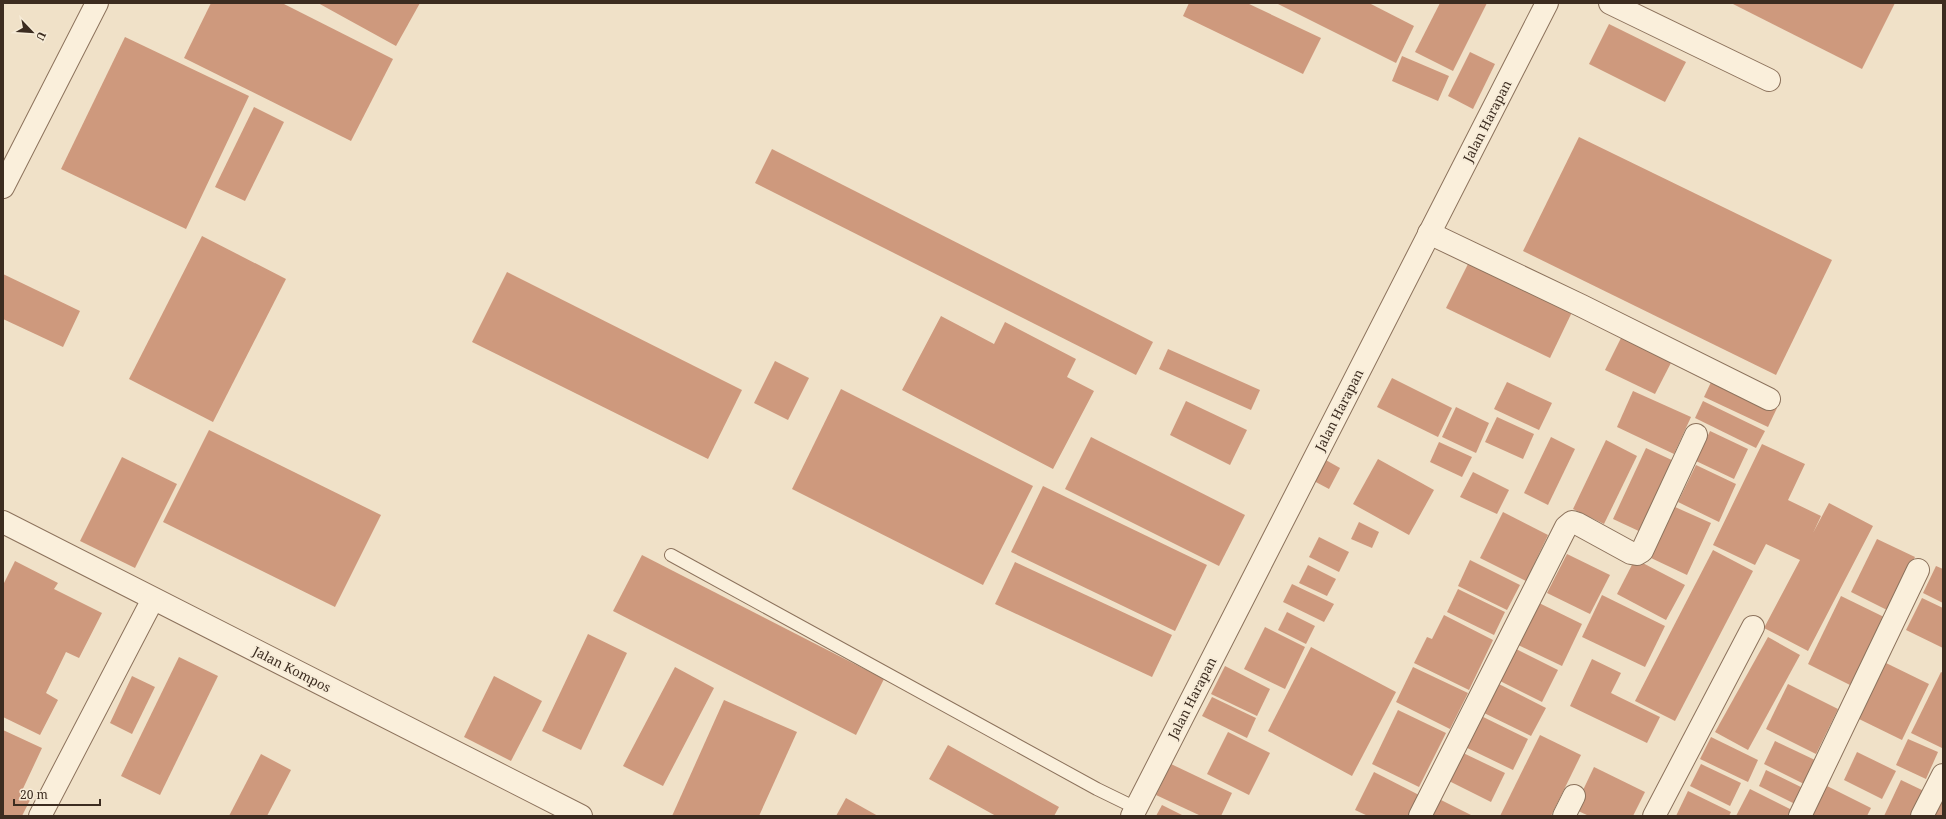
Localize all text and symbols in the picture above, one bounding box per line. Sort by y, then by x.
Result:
north arrow [12,12,52,52]
text: U [33,30,50,44]
street label: Jalan Harapan [1458,76,1516,166]
street label: Jalan Harapan [1310,365,1368,455]
street label: Jalan Kompos [249,641,334,696]
street label: Jalan Harapan [1163,653,1221,743]
scale bar [14,781,100,807]
text: 20 m [20,786,48,803]

